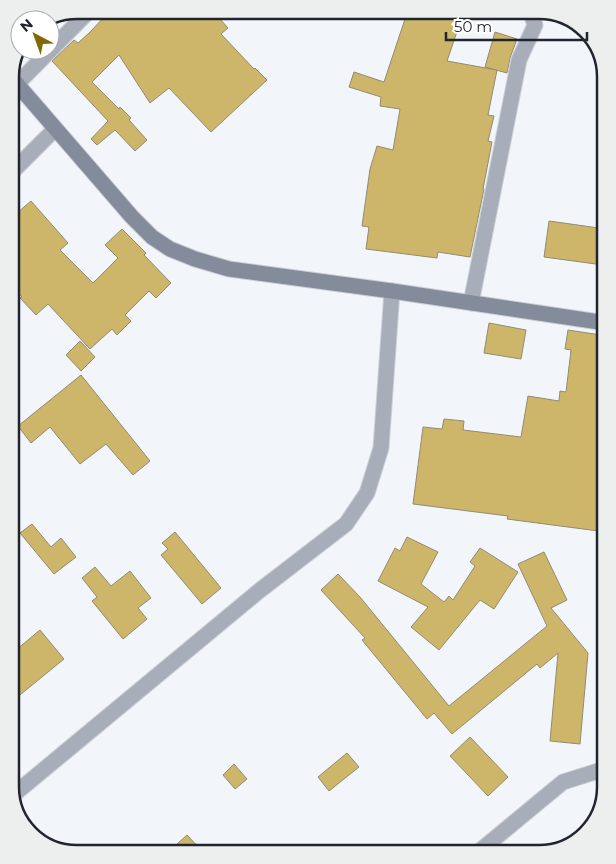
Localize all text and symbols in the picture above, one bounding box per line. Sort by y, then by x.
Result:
north arrow [10,10,60,60]
scale bar [446,10,587,42]
text: N [16,15,37,36]
text: 50 m [454,17,492,36]

